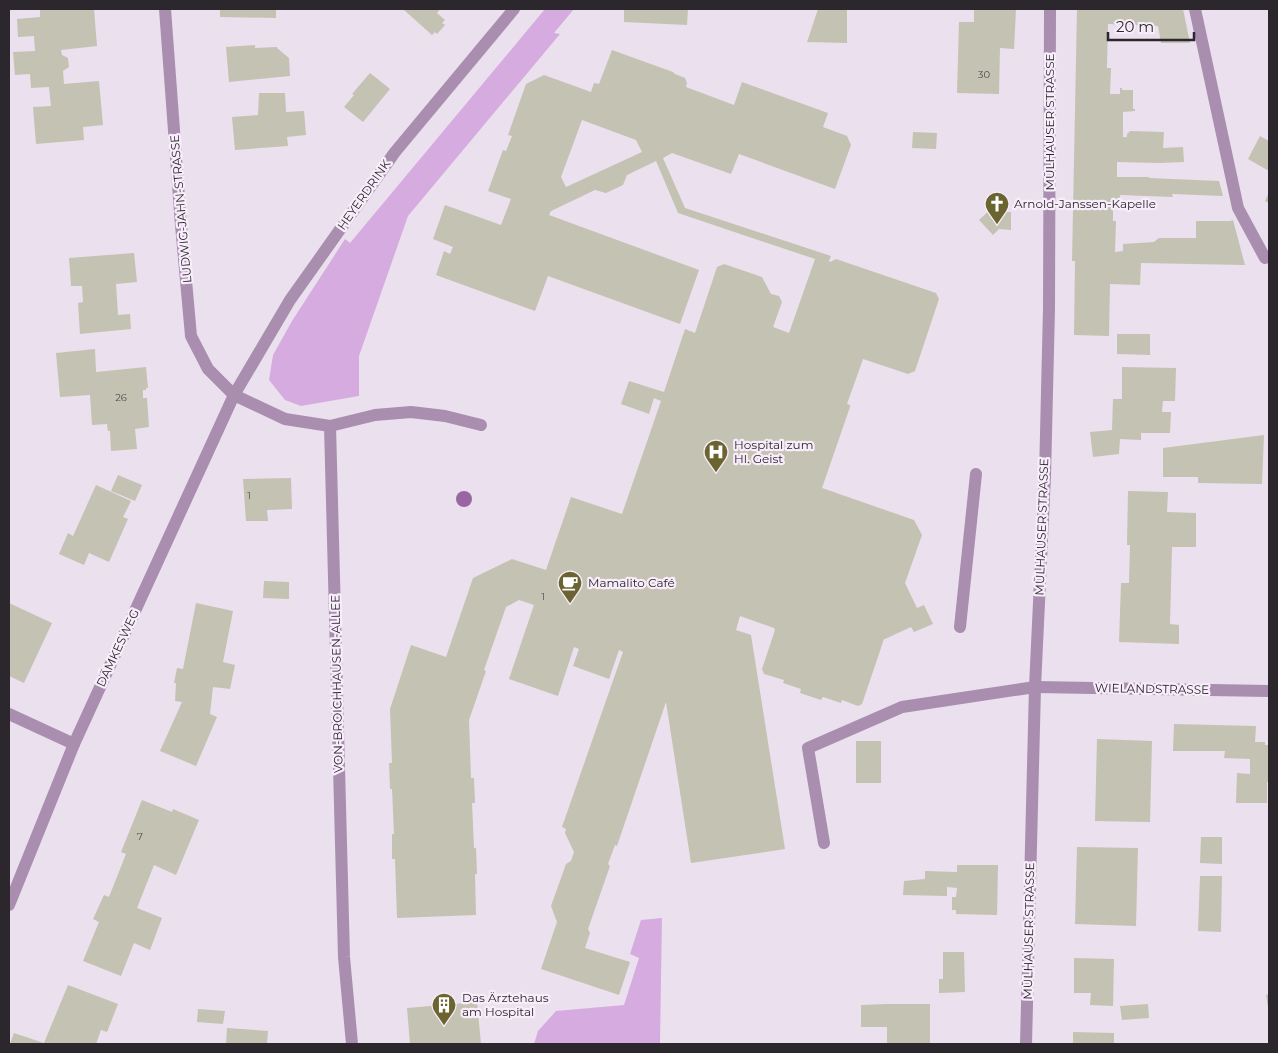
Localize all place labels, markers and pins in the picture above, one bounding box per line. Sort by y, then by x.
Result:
church icon: Arnold-Janssen-Kapelle [984,191,1010,225]
place label: Arnold-Janssen-Kapelle [1014,196,1156,211]
place label: Hospital zum Hl. Geist [734,437,813,466]
hospital icon: Hospital zum Hl. Geist [703,439,729,473]
cafe icon: Mamalito Café [557,570,583,604]
place label: Mamalito Café [588,575,675,590]
place label: Das Ärztehaus am Hospital [462,990,549,1019]
building icon: Das Ärztehaus am Hospital [431,992,457,1026]

